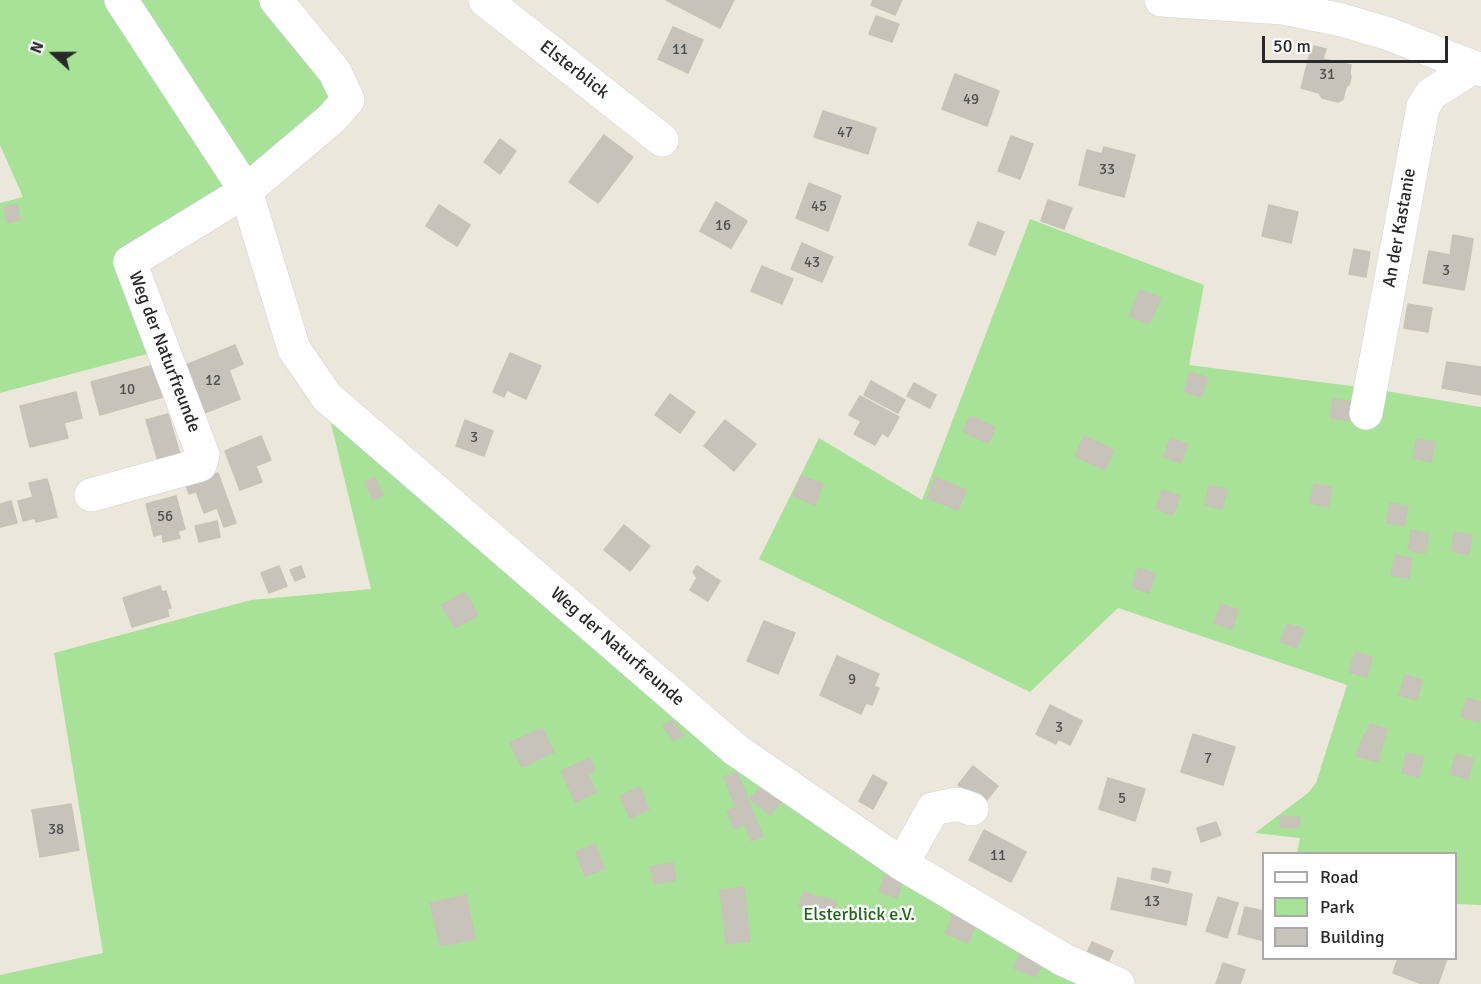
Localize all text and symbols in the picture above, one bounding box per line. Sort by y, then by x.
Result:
north arrow [24,24,84,84]
scale bar [1265,24,1451,62]
text: 50 m [1273,35,1311,57]
street label: Elsterblick [535,36,613,104]
text: N [26,39,49,56]
house number: 11 [672,41,688,59]
house number: 31 [1319,66,1335,84]
house number: 49 [963,91,979,109]
house number: 47 [837,124,853,142]
house number: 33 [1099,161,1115,179]
street label: An der Kastanie [1379,167,1421,289]
house number: 45 [811,198,827,216]
house number: 16 [715,217,731,235]
house number: 43 [804,254,820,272]
house number: 3 [1442,262,1450,280]
street label: Weg der Naturfreunde [123,269,205,435]
house number: 12 [205,372,221,390]
house number: 10 [119,381,135,399]
house number: 3 [470,429,478,447]
house number: 56 [157,508,173,526]
street label: Weg der Naturfreunde [546,583,688,711]
house number: 9 [848,671,856,689]
house number: 3 [1055,719,1063,737]
house number: 7 [1204,750,1212,768]
house number: 5 [1118,790,1126,808]
house number: 38 [48,821,64,839]
house number: 11 [990,847,1006,865]
legend [1262,852,1457,960]
text: Road [1320,866,1359,888]
house number: 13 [1144,893,1160,911]
text: Park [1320,896,1355,918]
park label: Elsterblick e.V. [803,904,915,926]
text: Building [1320,926,1384,948]

